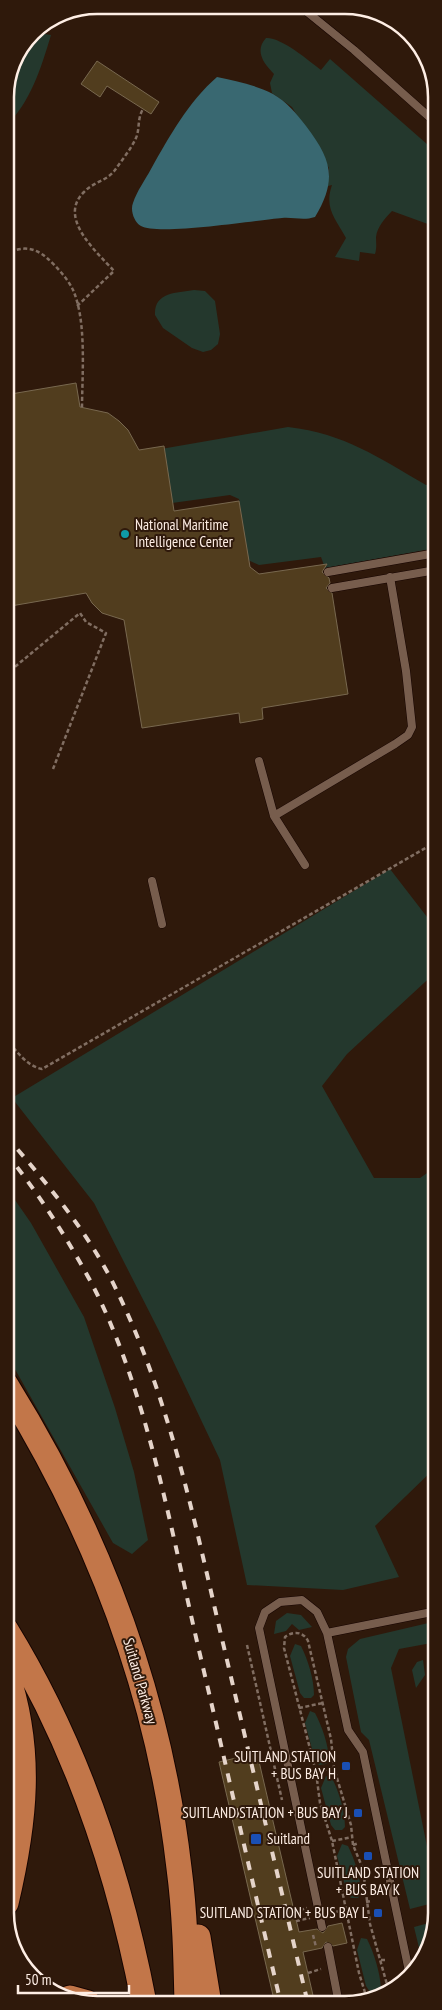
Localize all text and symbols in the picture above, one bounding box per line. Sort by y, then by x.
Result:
place label: National Maritime Intelligence Center [135,515,234,551]
marker: National Maritime Intelligence Center [119,528,131,540]
street label: Suitland Parkway [119,1636,162,1727]
place label: SUITLAND STATION + BUS BAY H [234,1747,336,1783]
marker: SUITLAND STATION + BUS BAY H [340,1760,352,1772]
place label: SUITLAND STATION + BUS BAY J [182,1803,348,1822]
marker: SUITLAND STATION + BUS BAY J [352,1807,364,1819]
place label: Suitland [267,1829,310,1848]
marker: Suitland [249,1832,263,1846]
marker: SUITLAND STATION + BUS BAY K [362,1850,374,1862]
place label: SUITLAND STATION + BUS BAY K [317,1863,419,1899]
place label: SUITLAND STATION + BUS BAY L [200,1903,369,1922]
marker: SUITLAND STATION + BUS BAY L [372,1907,384,1919]
scale bar [18,1962,129,1994]
text: 50 m [25,1970,51,1989]

